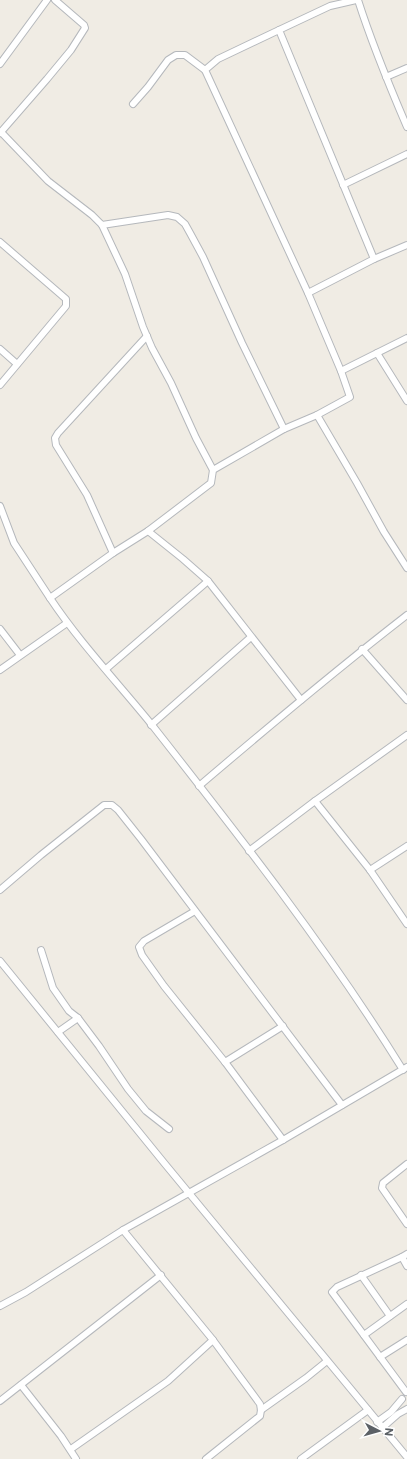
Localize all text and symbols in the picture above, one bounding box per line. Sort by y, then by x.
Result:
north arrow [359,1411,399,1451]
text: N [383,1427,396,1437]

